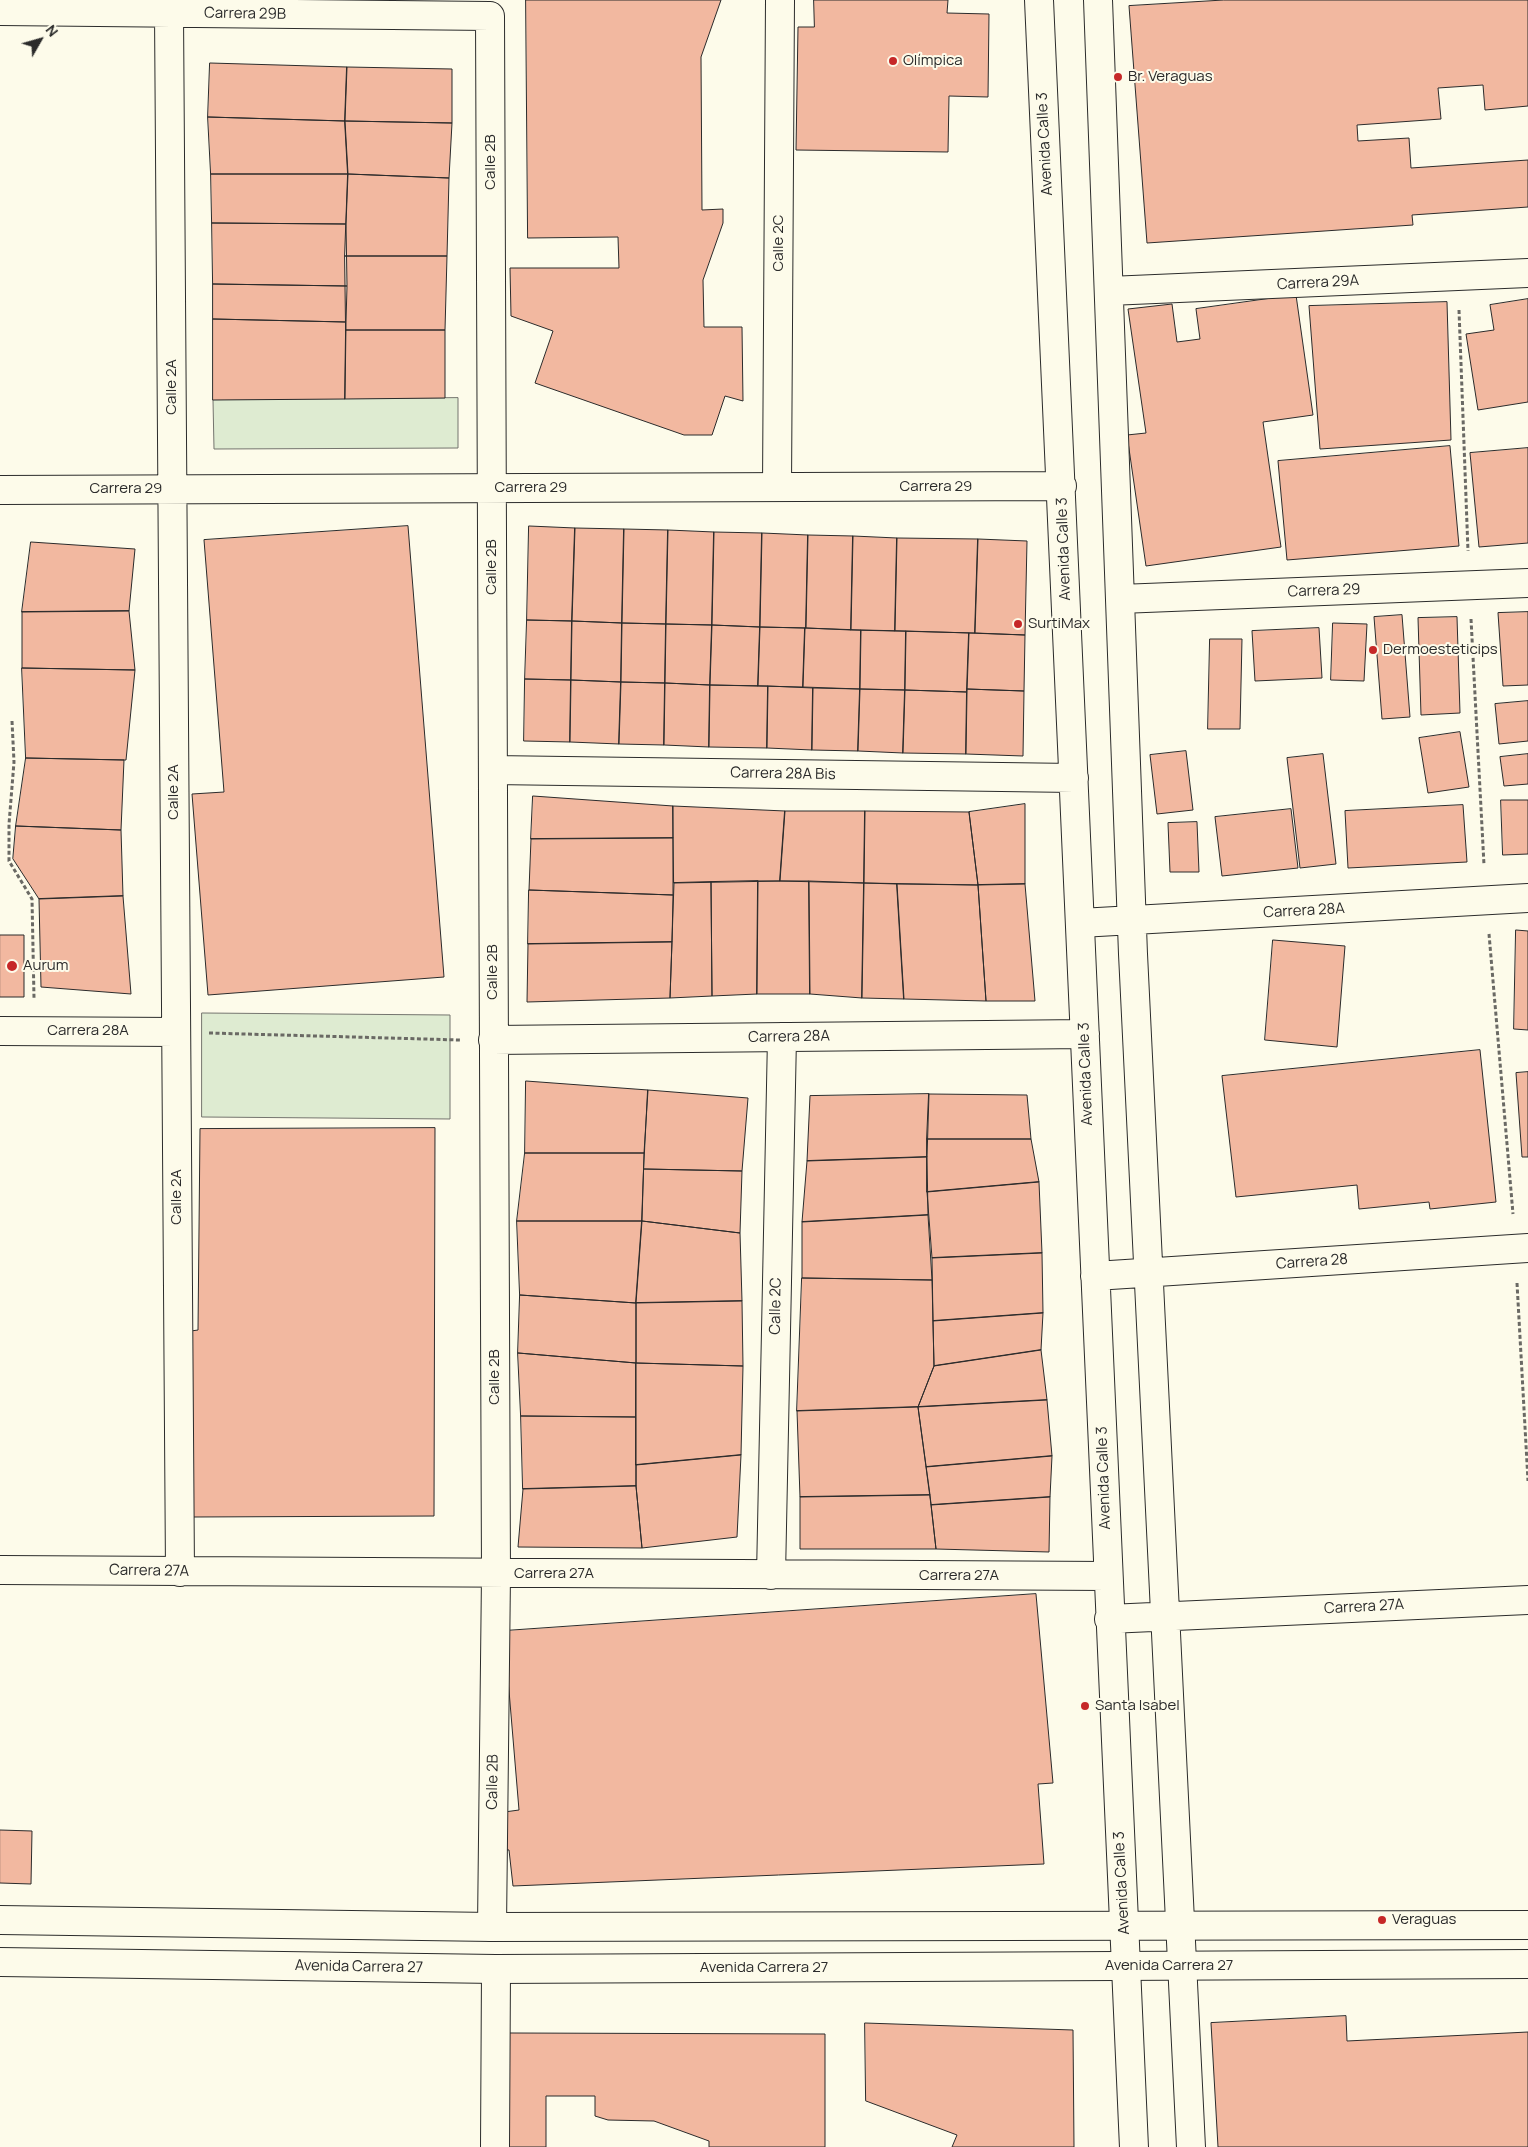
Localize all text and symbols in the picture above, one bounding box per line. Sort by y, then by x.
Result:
street label: Carrera 29B [204,4,286,24]
north arrow [15,15,65,65]
text: N [42,21,63,40]
place label: Olímpica [903,52,963,70]
marker: Olímpica [887,55,899,67]
place label: Br. Veraguas [1128,68,1213,86]
marker: Br. Veraguas [1112,71,1124,83]
street label: Avenida Calle 3 [1033,92,1057,196]
street label: Calle 2B [482,134,500,190]
street label: Calle 2C [770,214,788,272]
street label: Carrera 29A [1276,272,1360,294]
street label: Calle 2A [163,359,181,415]
street label: Carrera 29 [900,478,972,496]
street label: Carrera 29 [495,479,567,497]
street label: Carrera 29 [90,480,162,498]
street label: Avenida Calle 3 [1053,497,1075,601]
street label: Calle 2B [483,539,501,595]
street label: Carrera 29 [1287,581,1361,601]
place label: SurtiMax [1028,615,1090,633]
marker: SurtiMax [1012,618,1024,630]
place label: Dermoesteticips [1383,641,1498,659]
marker: Dermoesteticips [1367,644,1379,656]
street label: Calle 2A [165,764,183,820]
street label: Carrera 28A Bis [730,764,836,784]
street label: Carrera 28A [1263,900,1345,922]
street label: Calle 2B [484,944,502,1000]
place label: Aurum [23,957,68,975]
marker: Aurum [5,959,19,973]
street label: Carrera 28A [47,1022,129,1040]
street label: Avenida Calle 3 [1075,1022,1097,1126]
street label: Carrera 28A [748,1027,830,1047]
street label: Calle 2A [168,1169,186,1225]
street label: Carrera 28 [1275,1251,1349,1273]
street label: Calle 2C [767,1277,785,1335]
street label: Calle 2B [486,1349,504,1405]
street label: Avenida Calle 3 [1093,1426,1115,1530]
street label: Carrera 27A [109,1561,189,1581]
street label: Carrera 27A [514,1565,594,1583]
street label: Carrera 27A [919,1567,999,1585]
street label: Carrera 27A [1324,1596,1404,1618]
place label: Santa Isabel [1095,1697,1180,1715]
marker: Santa Isabel [1079,1700,1091,1712]
street label: Calle 2B [484,1754,502,1810]
street label: Avenida Calle 3 [1110,1831,1134,1935]
place label: Veraguas [1392,1911,1456,1929]
marker: Veraguas [1376,1914,1388,1926]
street label: Avenida Carrera 27 [295,1957,423,1977]
street label: Avenida Carrera 27 [1105,1957,1233,1975]
street label: Avenida Carrera 27 [700,1959,828,1977]

